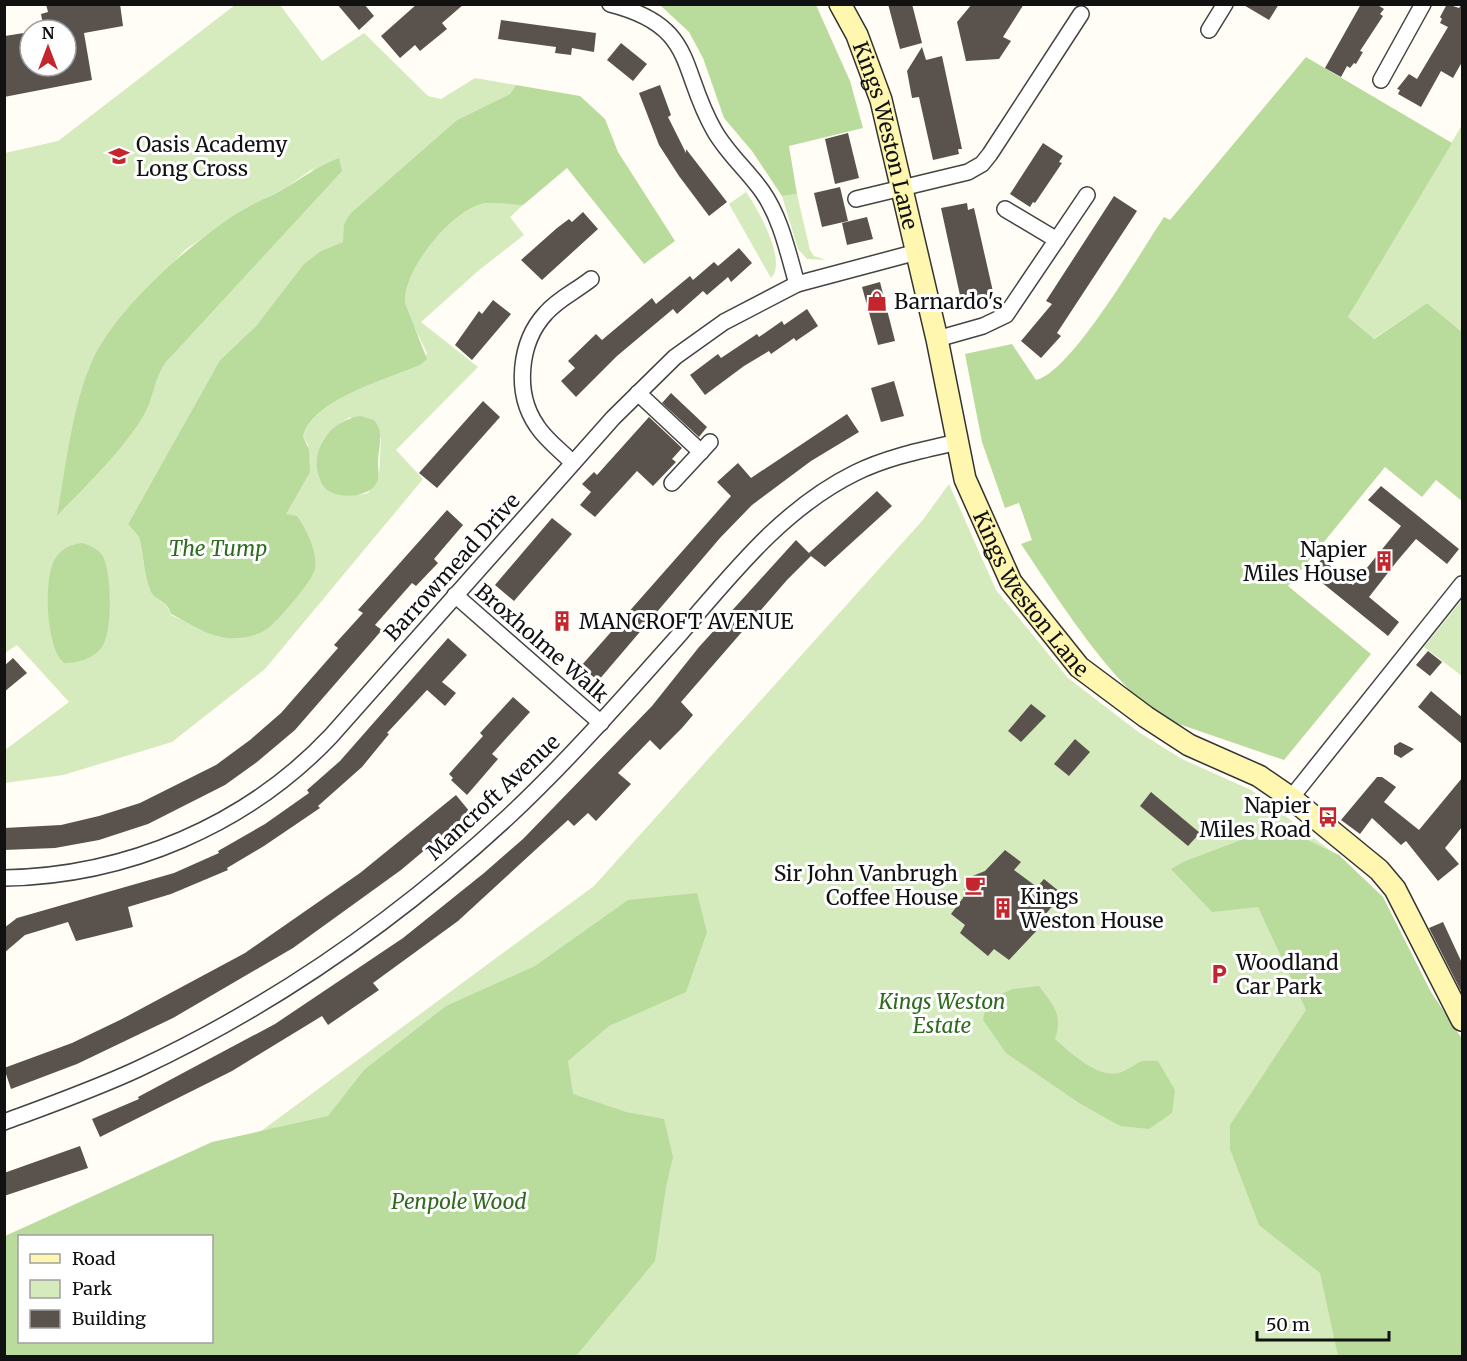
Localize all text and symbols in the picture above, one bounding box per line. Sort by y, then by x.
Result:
north arrow [18,18,78,78]
text: N [42,23,55,43]
street label: Kings Weston Lane [847,38,924,232]
place label: Oasis Academy Long Cross [136,131,288,182]
school or university icon: Oasis Academy Long Cross [107,144,131,168]
place label: Barnardo's [894,288,1003,315]
shop icon: Barnardo's [865,289,889,313]
street label: Barrowmead Drive [378,487,526,647]
street label: Kings Weston Lane [967,507,1094,683]
park label: The Tump [169,535,267,562]
place label: Napier Miles House [1243,536,1367,587]
building icon: Napier Miles House [1372,549,1396,573]
street label: Broxholme Walk [470,578,615,709]
place label: MANCROFT AVENUE [579,608,794,635]
building icon: MANCROFT AVENUE [550,609,574,633]
street label: Mancroft Avenue [421,728,565,866]
place label: Napier Miles Road [1200,792,1311,843]
bus stop icon: Napier Miles Road [1316,805,1340,829]
place label: Sir John Vanbrugh Coffee House [774,860,958,911]
cafe icon: Sir John Vanbrugh Coffee House [963,873,987,897]
place label: Kings Weston House [1019,883,1164,934]
building icon: Kings Weston House [991,896,1015,920]
place label: Woodland Car Park [1235,949,1339,1000]
parking icon: Woodland Car Park [1207,962,1231,986]
park label: Kings Weston Estate [877,988,1006,1039]
park label: Penpole Wood [391,1188,527,1215]
legend [18,1235,213,1343]
text: Road [72,1247,116,1270]
text: Park [72,1277,113,1300]
scale bar [1257,1304,1389,1342]
text: Building [72,1307,146,1330]
text: 50 m [1266,1313,1310,1336]

